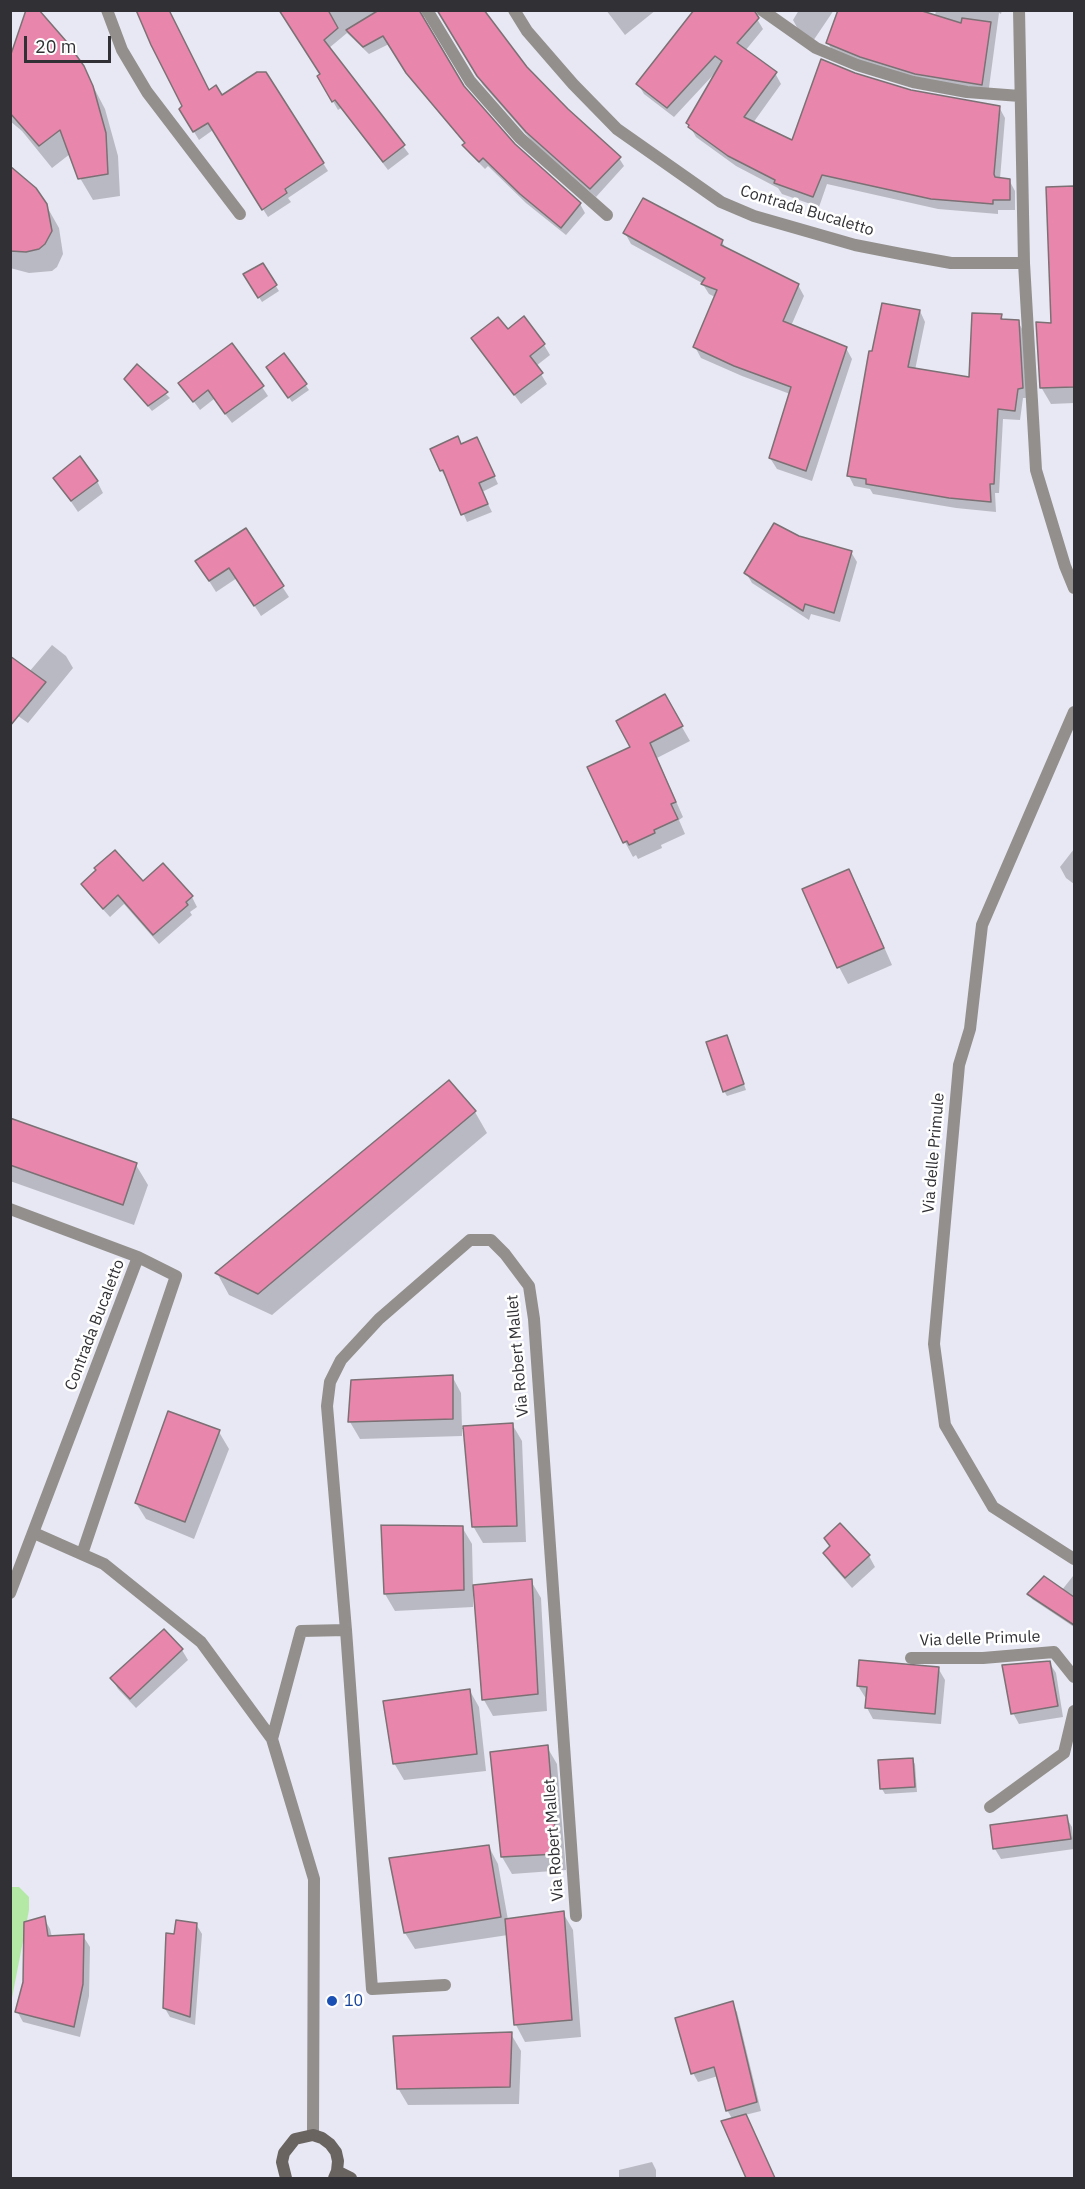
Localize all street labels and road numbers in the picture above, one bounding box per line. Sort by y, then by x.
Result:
street label: Contrada Bucaletto [738,182,876,240]
street label: Via delle Primule [919,1092,949,1214]
street label: Contrada Bucaletto [61,1257,129,1393]
street label: Via Robert Mallet [503,1294,533,1418]
street label: Via delle Primule [919,1627,1041,1651]
street label: Via Robert Mallet [540,1778,568,1902]

